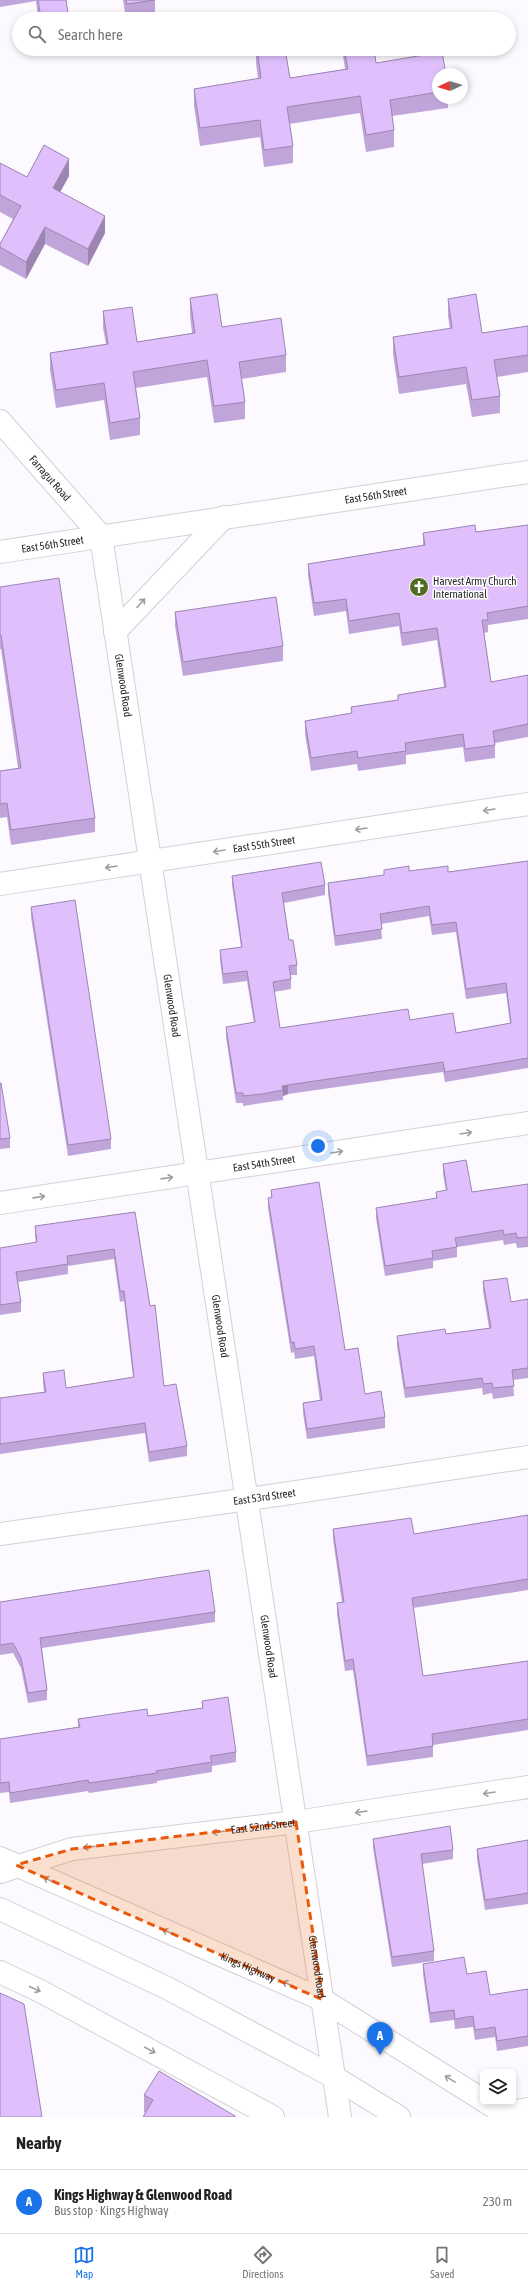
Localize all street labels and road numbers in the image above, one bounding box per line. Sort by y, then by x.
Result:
street label: Farragut Road [27,453,73,503]
street label: East 56th Street [344,484,408,506]
street label: East 56th Street [20,533,84,555]
street label: Glenwood Road [113,653,134,718]
street label: East 55th Street [232,833,296,855]
street label: Glenwood Road [161,973,183,1038]
street label: East 54th Street [232,1152,296,1174]
street label: Glenwood Road [210,1294,231,1358]
street label: East 53rd Street [232,1486,296,1507]
street label: Glenwood Road [258,1614,280,1679]
street label: East 52nd Street [230,1816,296,1836]
street label: Glenwood Road [307,1934,328,1999]
street label: Kings Highway [219,1950,278,1985]

